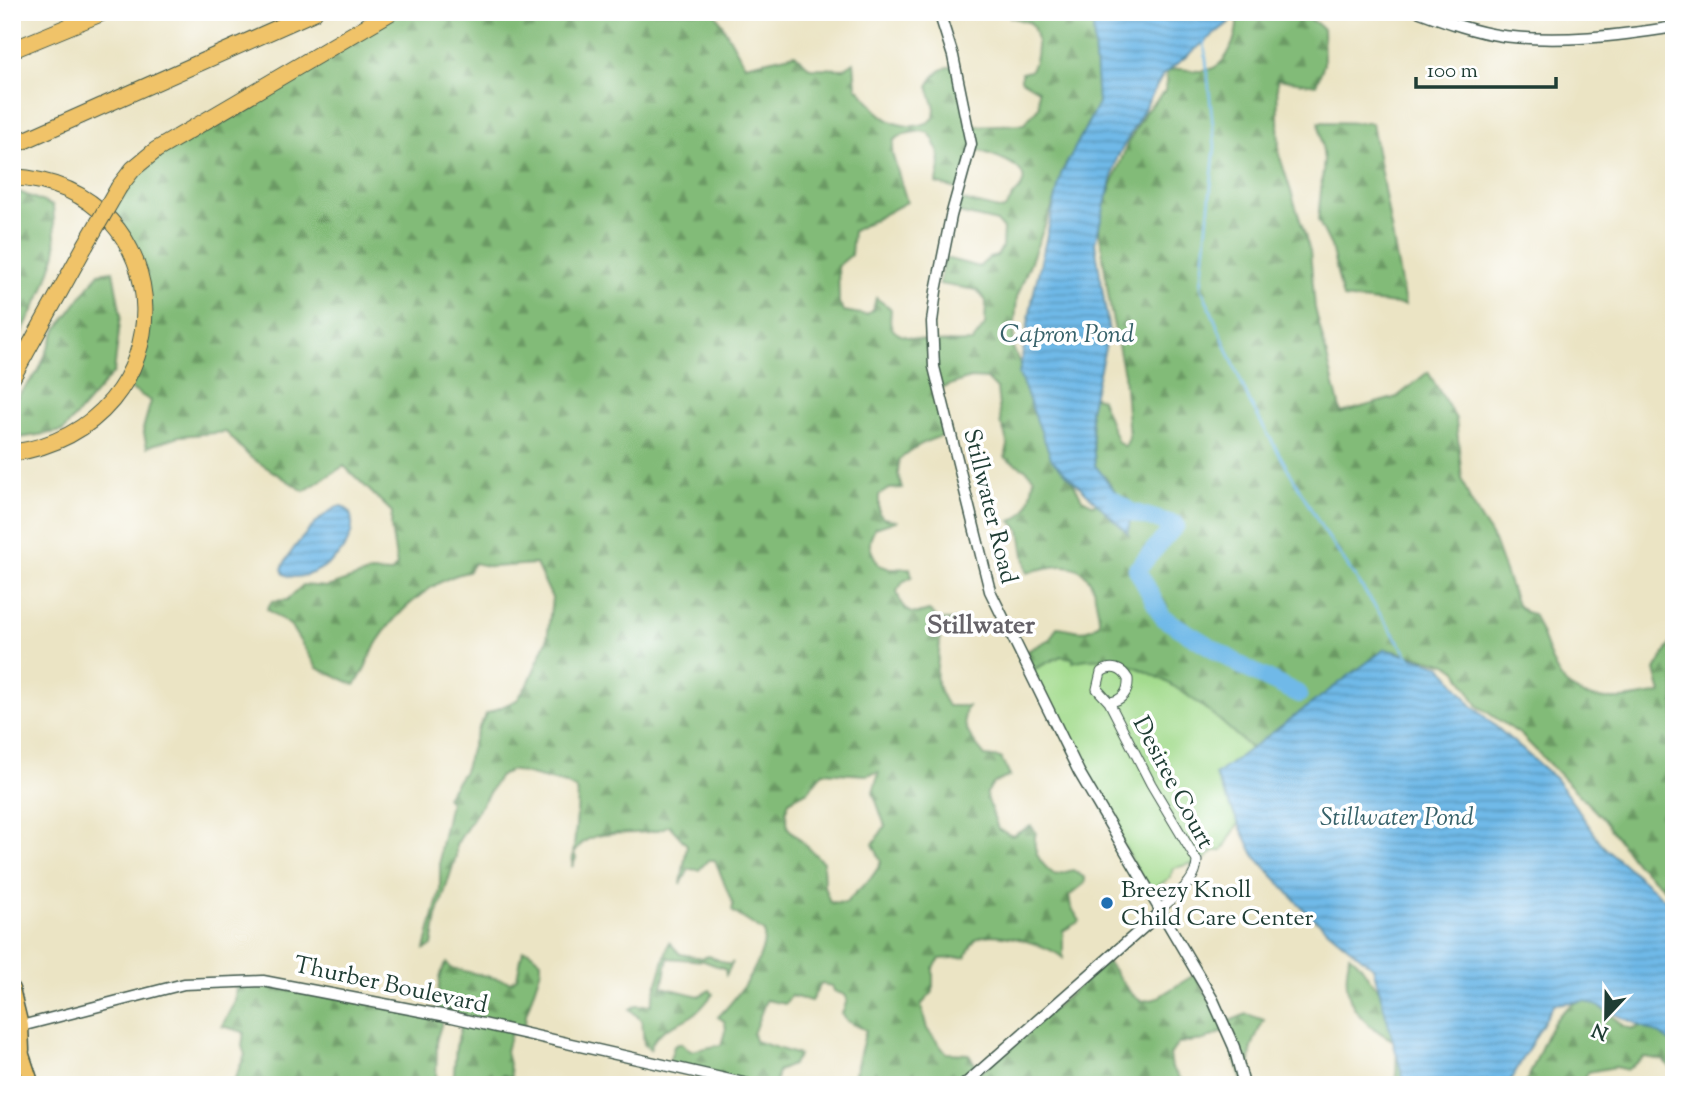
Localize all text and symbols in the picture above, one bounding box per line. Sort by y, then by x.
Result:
scale bar [1416,46,1556,90]
text: 100 m [1427,57,1478,87]
water label: Capron Pond [1000,317,1134,354]
street label: Stillwater Road [953,425,1025,588]
district label: Stillwater [927,608,1035,645]
street label: Desiree Court [1123,711,1221,855]
water label: Stillwater Pond [1320,800,1474,837]
place label: Breezy Knoll Child Care Center [1121,874,1314,936]
marker: Breezy Knoll Child Care Center [1099,895,1115,911]
street label: Thurber Boulevard [291,949,491,1023]
north arrow [1570,982,1640,1052]
text: N [1588,1015,1613,1046]

